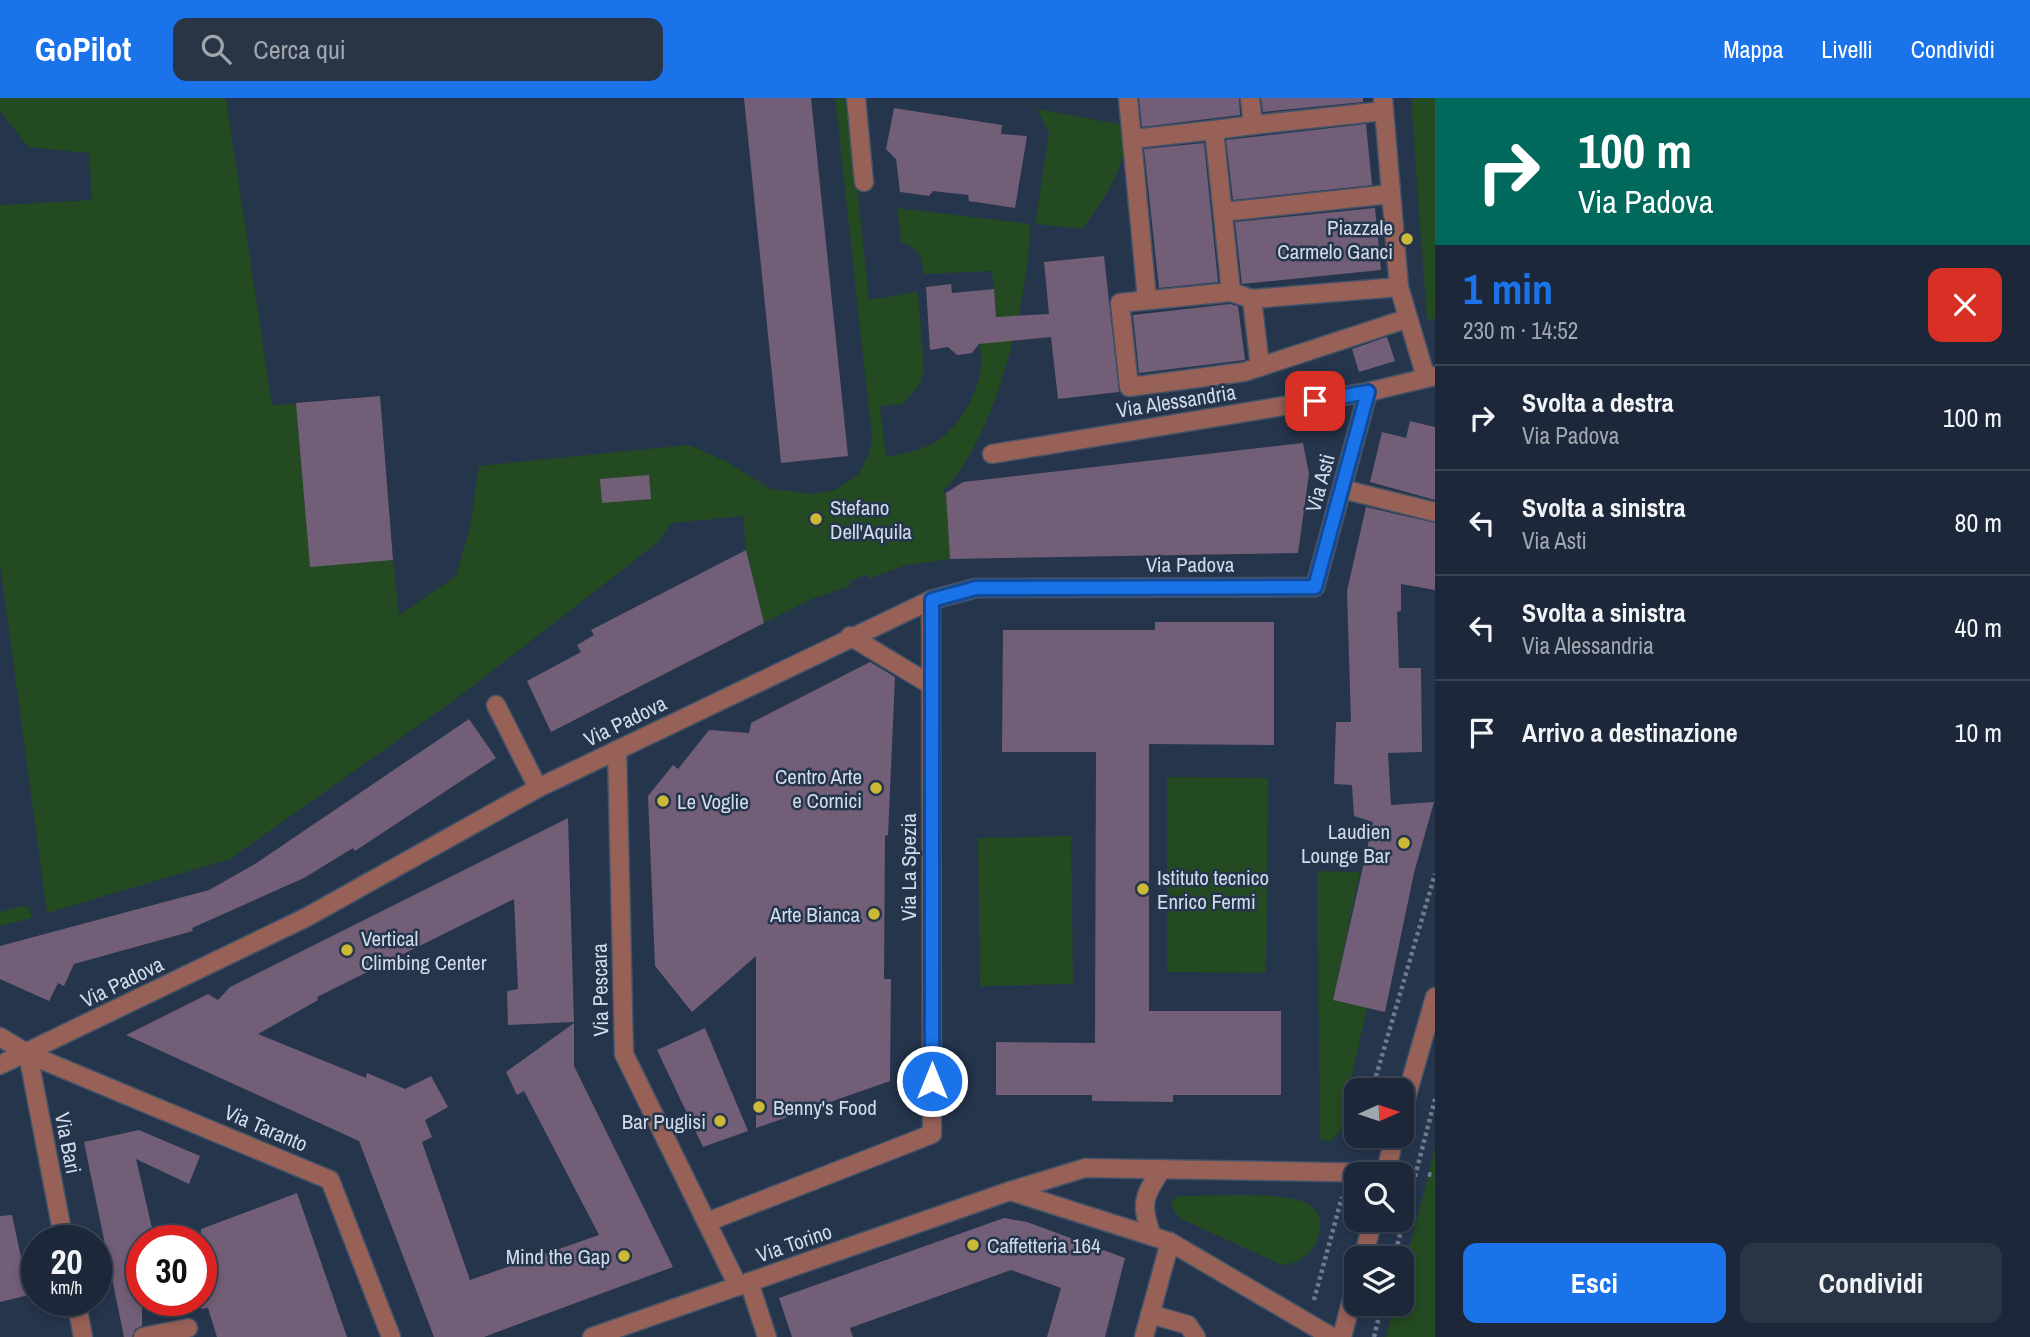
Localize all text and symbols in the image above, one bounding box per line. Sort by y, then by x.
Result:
search box [173,18,663,81]
text: GoPilot [35,27,131,71]
icon: search [197,30,235,68]
text: Cerca qui [253,32,346,67]
text: Mappa [1723,33,1783,65]
text: Livelli [1821,33,1873,65]
text: Condividi [1911,33,1995,65]
text: 100 m [1578,117,1692,183]
icon: right [1463,126,1554,217]
text: Via Padova [1578,180,1713,223]
place label: Piazzale Carmelo Ganci [1277,213,1393,266]
marker: Piazzale Carmelo Ganci [1399,231,1415,247]
text: 1 min [1463,261,1553,317]
button: close [1928,268,2002,342]
text: 230 m · 14:52 [1463,315,1578,346]
pin [1285,371,1345,431]
street label: Via Alessandria [1114,377,1238,425]
icon: arrive [1296,382,1334,420]
text: Svolta a destra [1522,385,1674,420]
icon: right [1463,399,1501,437]
text: 100 m [1943,400,2002,435]
text: Via Padova [1522,420,1619,451]
street label: Via Asti [1298,451,1342,515]
text: Svolta a sinistra [1522,490,1686,525]
place label: Stefano Dell'Aquila [830,493,912,546]
icon: left [1463,504,1501,542]
text: 80 m [1955,505,2002,540]
marker: Stefano Dell'Aquila [808,511,824,527]
text: Via Asti [1522,525,1587,556]
street label: Via Padova [1146,550,1235,579]
text: Svolta a sinistra [1522,595,1686,630]
icon: left [1463,609,1501,647]
text: 40 m [1955,610,2002,645]
text: Via Alessandria [1522,630,1654,661]
street label: Via Padova [579,688,672,753]
icon: arrive [1463,714,1501,752]
text: Arrivo a destinazione [1522,715,1738,750]
text: 10 m [1955,715,2002,750]
place label: Centro Arte e Cornici [775,762,862,815]
marker: Centro Arte e Cornici [868,780,884,796]
place label: Le Voglie [677,787,749,816]
marker: Le Voglie [655,793,671,809]
street label: Via La Spezia [894,813,923,921]
place label: Laudien Lounge Bar [1301,817,1390,870]
marker: Laudien Lounge Bar [1396,835,1412,851]
place label: Istituto tecnico Enrico Fermi [1157,863,1269,916]
marker: Istituto tecnico Enrico Fermi [1135,881,1151,897]
place label: Arte Bianca [769,900,860,929]
marker: Arte Bianca [866,906,882,922]
place label: Vertical Climbing Center [361,924,487,977]
marker: Vertical Climbing Center [339,942,355,958]
street label: Via Pescara [585,943,615,1037]
street label: Via Padova [76,949,169,1014]
position arrow [895,1044,969,1118]
north arrow [1344,1078,1414,1148]
map controls [1344,1078,1414,1316]
place label: Benny's Food [773,1093,877,1122]
street label: Via Taranto [220,1097,312,1159]
marker: Benny's Food [751,1099,767,1115]
place label: Bar Puglisi [622,1107,706,1136]
street label: Via Bari [48,1110,88,1176]
marker: Bar Puglisi [712,1113,728,1129]
button: search [1344,1162,1414,1232]
street label: Via Torino [752,1217,836,1269]
speed limit sign: 30 [126,1225,217,1316]
place label: Caffetteria 164 [987,1231,1101,1260]
marker: Caffetteria 164 [965,1237,981,1253]
text: 20 [51,1238,82,1285]
place label: Mind the Gap [506,1242,610,1271]
button: Esci [1463,1243,1726,1323]
button: Condividi [1740,1243,2002,1323]
button: layers [1344,1246,1414,1316]
marker: Mind the Gap [616,1248,632,1264]
text: km/h [51,1275,83,1300]

